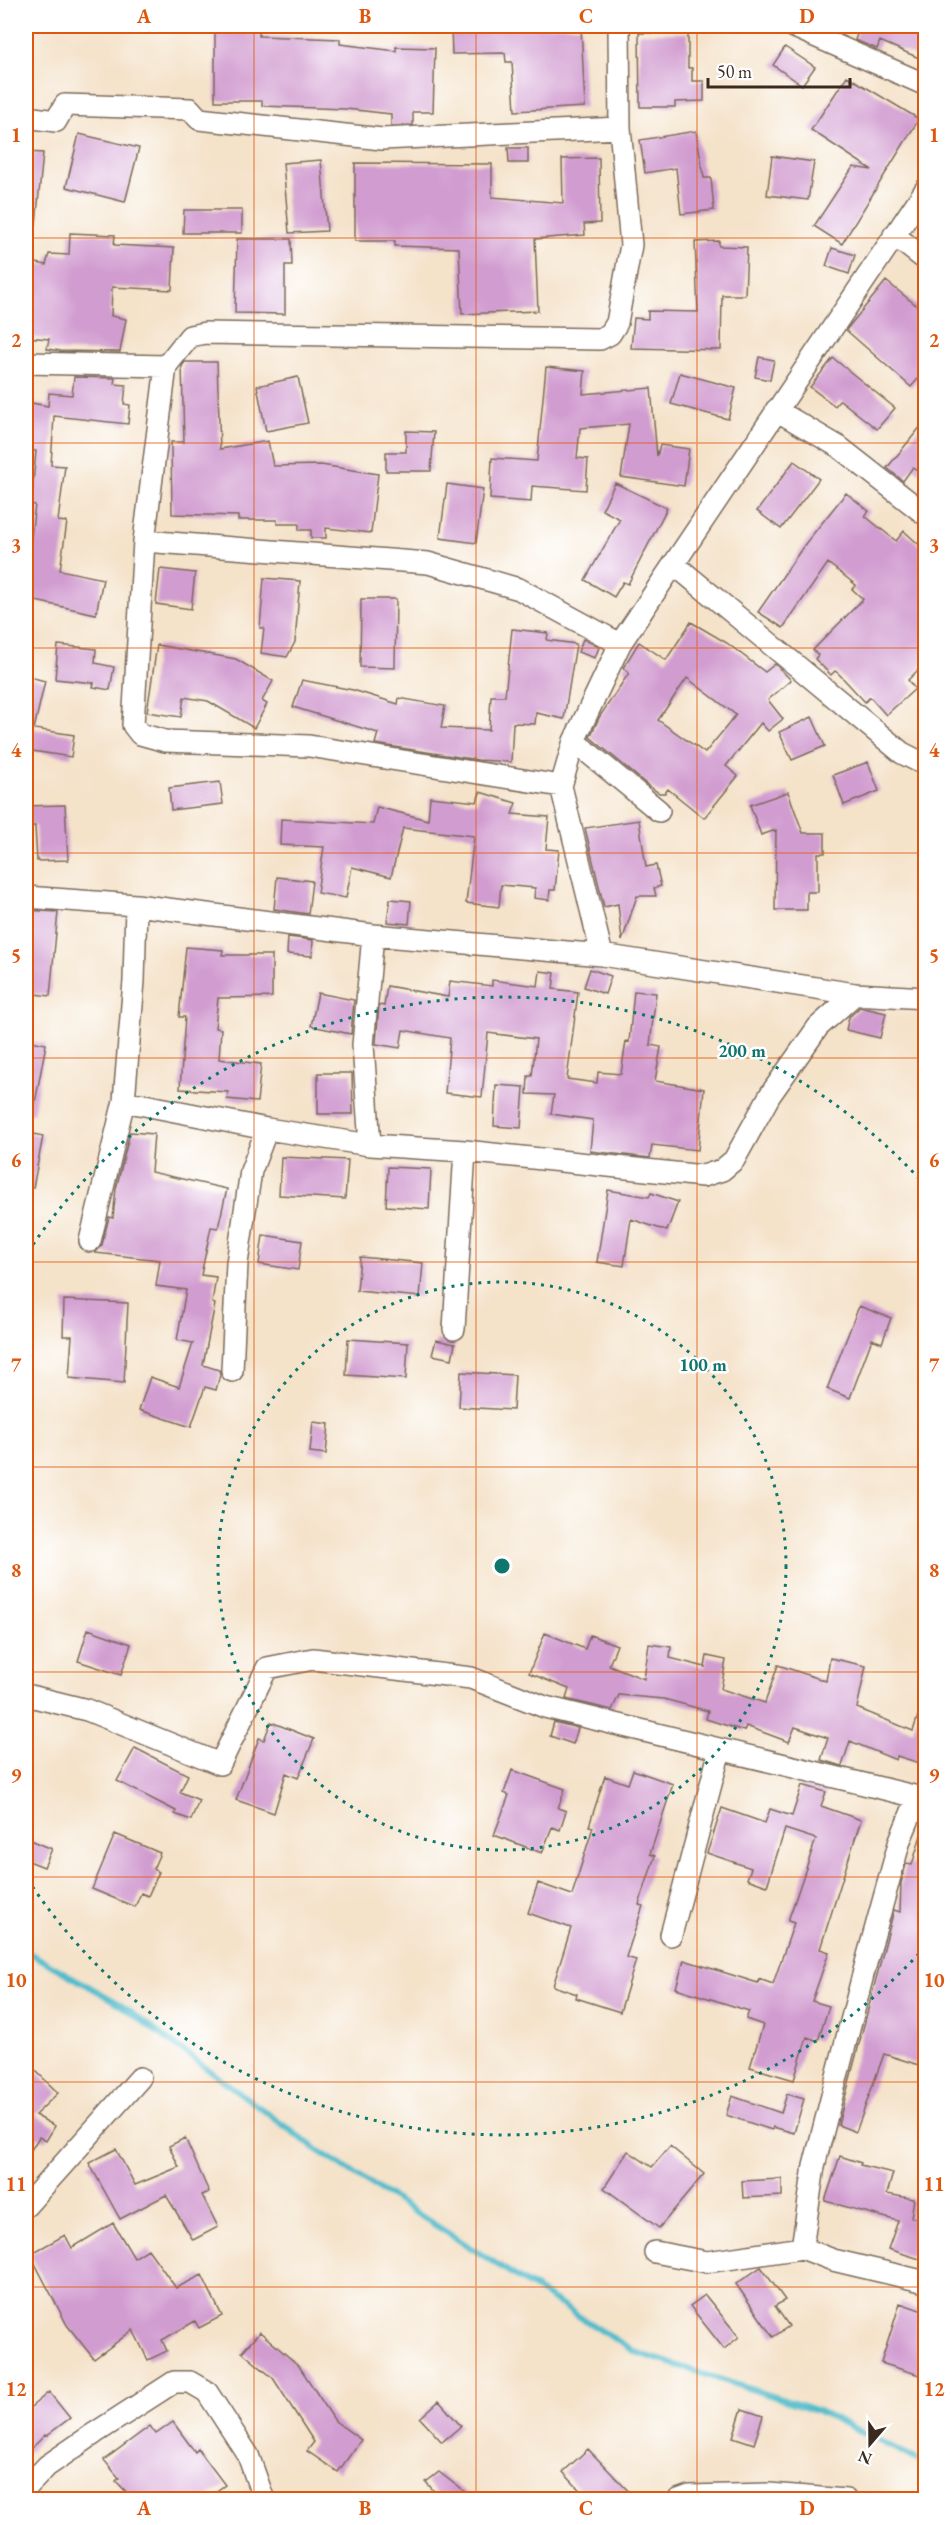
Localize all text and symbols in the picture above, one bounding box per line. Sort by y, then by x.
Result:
text: A [136,3,152,29]
text: B [359,3,371,29]
text: C [579,3,593,29]
text: D [799,3,815,29]
scale bar [708,51,850,89]
text: 50 m [717,60,752,83]
text: 1 [11,122,21,148]
text: 1 [929,122,939,148]
text: 2 [11,327,22,353]
text: 2 [929,327,940,353]
text: 3 [11,532,21,558]
text: 3 [929,532,939,558]
text: 4 [11,737,22,763]
text: 4 [929,737,940,763]
text: 5 [11,942,21,968]
text: 5 [929,942,939,968]
text: 200 m [718,1039,766,1062]
text: 6 [11,1147,22,1173]
text: 6 [929,1147,940,1173]
text: 7 [11,1352,22,1378]
text: 7 [929,1352,940,1378]
text: 100 m [679,1353,727,1376]
centre of rings [492,1556,512,1576]
text: 8 [11,1557,21,1583]
text: 8 [929,1557,939,1583]
text: 9 [11,1762,22,1788]
text: 9 [929,1762,940,1788]
text: 10 [5,1967,27,1993]
text: 10 [923,1967,945,1993]
text: 11 [5,2171,27,2197]
text: 11 [923,2171,945,2197]
text: 12 [5,2376,27,2402]
text: 12 [923,2376,945,2402]
north arrow [840,2414,900,2474]
text: N [855,2446,875,2470]
text: A [136,2495,152,2521]
text: B [359,2495,371,2521]
text: C [579,2495,593,2521]
text: D [799,2495,815,2521]

